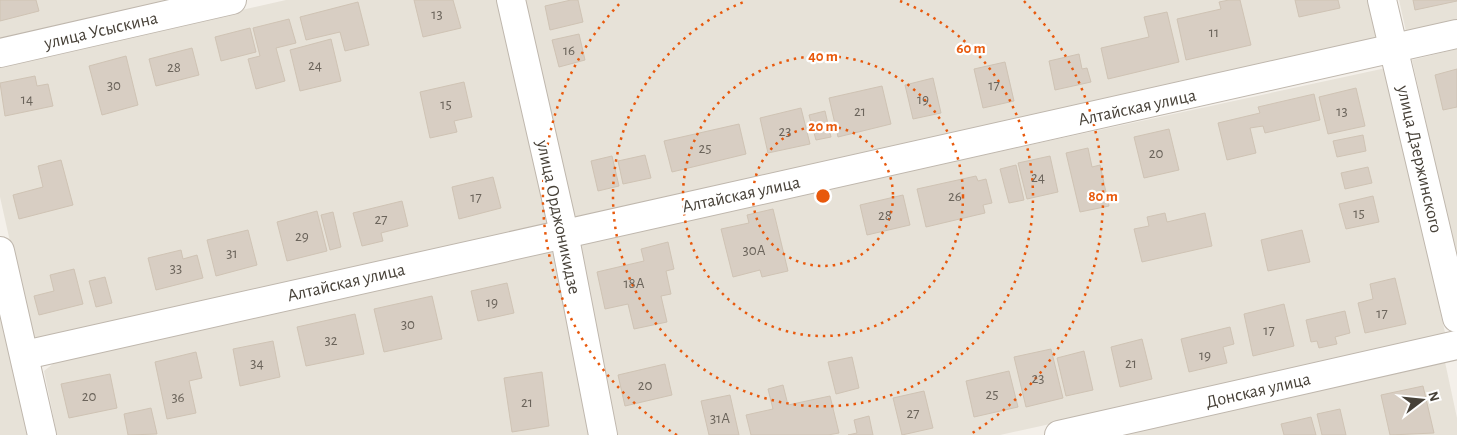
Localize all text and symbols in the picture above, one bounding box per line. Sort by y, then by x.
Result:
house number: 13 [431,7,443,22]
street label: улица Усыскина [42,9,160,53]
house number: 11 [1209,25,1219,40]
text: 60 m [956,41,986,56]
house number: 16 [563,43,575,58]
text: 40 m [808,49,838,64]
house number: 24 [308,58,322,73]
house number: 28 [167,60,181,75]
house number: 30 [107,78,121,93]
house number: 17 [988,78,1000,93]
street label: улица Дзержинского [1393,83,1445,235]
street label: Алтайская улица [1076,87,1198,129]
house number: 14 [21,92,33,107]
house number: 19 [917,92,929,107]
house number: 15 [440,97,452,112]
house number: 21 [854,104,866,119]
house number: 13 [1336,104,1348,119]
text: 20 m [808,119,838,134]
house number: 23 [778,124,792,139]
street label: улица Орджоникидзе [533,138,583,296]
house number: 25 [698,141,712,156]
house number: 20 [1149,146,1163,161]
house number: 24 [1031,170,1045,185]
street label: Алтайская улица [680,174,802,216]
centre of rings [814,187,832,205]
house number: 26 [948,189,962,204]
text: 80 m [1088,189,1118,204]
house number: 17 [470,190,482,205]
house number: 15 [1353,206,1365,221]
house number: 28 [878,208,892,223]
house number: 27 [374,212,388,227]
house number: 29 [295,229,309,244]
house number: 30А [743,243,766,258]
house number: 31 [226,246,238,261]
house number: 33 [170,261,182,276]
street label: Алтайская улица [286,261,407,305]
house number: 18А [623,276,645,291]
house number: 19 [486,295,498,310]
house number: 17 [1376,306,1388,321]
house number: 30 [401,317,415,332]
house number: 17 [1263,323,1275,338]
house number: 32 [324,333,338,348]
house number: 19 [1199,348,1211,363]
house number: 34 [250,356,264,371]
house number: 21 [1125,356,1137,371]
street label: Донская улица [1204,370,1312,412]
house number: 23 [1031,371,1045,386]
north arrow [1397,375,1447,425]
house number: 20 [638,378,652,393]
house number: 25 [985,387,999,402]
house number: 20 [82,389,96,404]
house number: 36 [171,390,185,405]
text: N [1425,390,1442,403]
house number: 21 [521,395,533,410]
house number: 27 [906,406,920,421]
house number: 31А [710,411,730,426]

